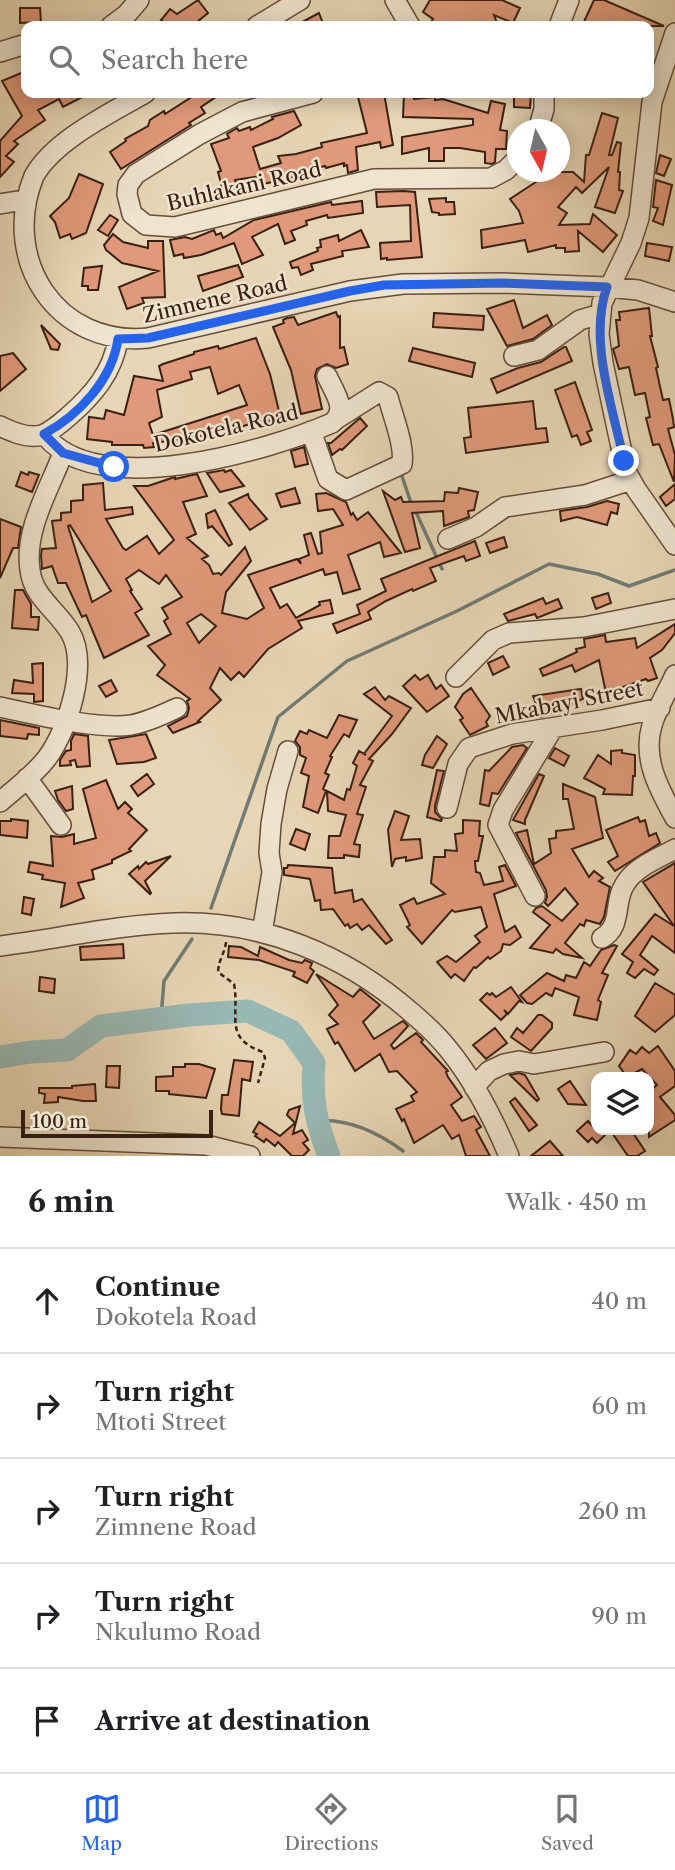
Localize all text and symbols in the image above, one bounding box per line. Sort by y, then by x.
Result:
search box [21,21,654,98]
icon: search [45,41,83,79]
text: Search here [101,44,248,76]
north arrow [507,119,570,182]
street label: Buhlakani Road [164,156,324,216]
street label: Zimnene Road [140,270,290,328]
street label: Dokotela Road [151,399,301,457]
route end [608,445,639,476]
route start [98,451,129,482]
street label: Mkabayi Street [493,675,646,729]
map controls [591,1072,654,1135]
button: layers [591,1072,654,1135]
scale bar [21,1107,214,1139]
text: 100 m [32,1110,87,1133]
text: 6 min [28,1183,115,1220]
text: Walk · 450 m [505,1188,647,1216]
text: Continue [95,1271,220,1303]
icon: ahead [28,1282,66,1320]
text: 40 m [592,1287,647,1315]
text: Dokotela Road [95,1303,257,1331]
text: Turn right [95,1376,234,1408]
icon: right [28,1387,66,1425]
text: 60 m [591,1392,647,1420]
text: Mtoti Street [95,1408,226,1436]
text: Turn right [95,1481,234,1513]
icon: right [28,1492,66,1530]
text: 260 m [578,1497,647,1525]
text: Zimnene Road [95,1513,257,1541]
text: Turn right [95,1586,234,1618]
icon: right [28,1597,66,1635]
text: 90 m [591,1602,647,1630]
text: Nkulumo Road [95,1618,261,1646]
icon: arrive [28,1702,66,1740]
text: Arrive at destination [95,1705,370,1737]
tab: Map [81,1790,122,1855]
tab: Directions [285,1790,378,1855]
tab: Saved [541,1790,594,1855]

